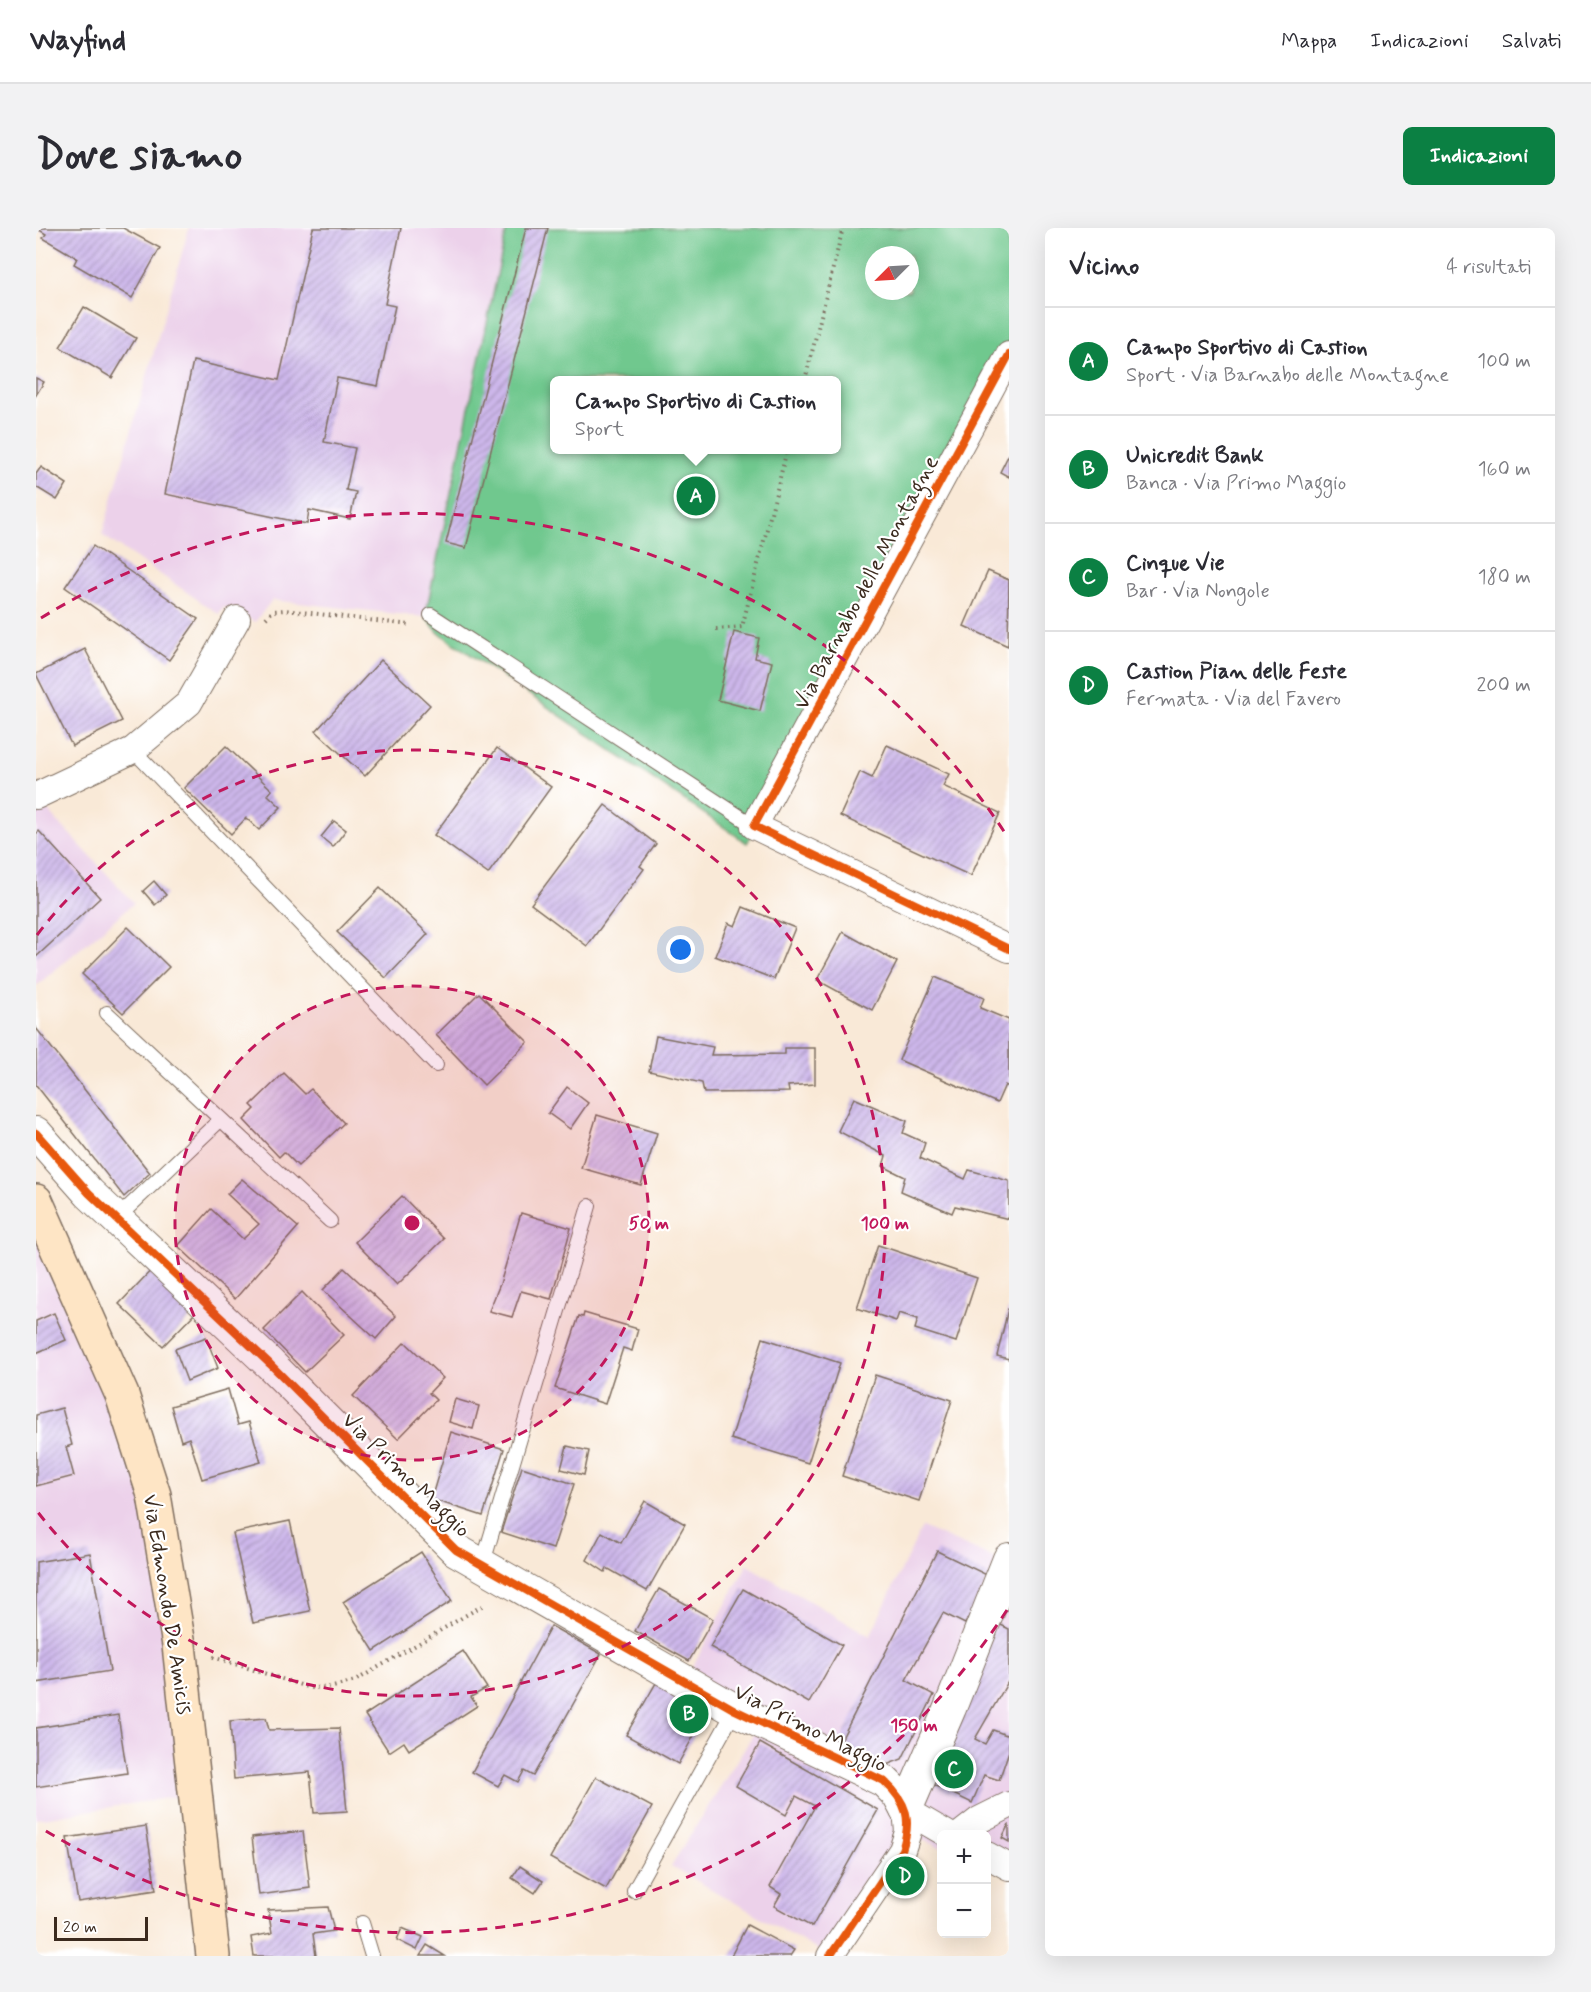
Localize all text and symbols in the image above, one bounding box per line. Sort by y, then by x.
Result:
text: Wayfind [30,23,126,60]
text: Mappa [1281,27,1337,55]
text: Indicazioni [1370,27,1469,55]
text: Salvati [1502,27,1561,55]
button: Indicazioni [1403,127,1555,185]
text: Dove siamo [36,129,242,184]
north arrow [865,246,919,300]
text: Vicino [1069,250,1139,284]
text: 4 risultati [1446,254,1531,281]
text: Campo Sportivo di Castion [1126,334,1368,362]
text: A [1082,348,1095,375]
text: 100 m [1477,348,1531,375]
text: Sport · Via Barnabo delle Montagne [1126,362,1449,389]
popup [550,376,841,454]
text: Campo Sportivo di Castion [575,388,816,416]
text: Sport [575,416,624,443]
text: Unicredit Bank [1126,442,1264,470]
street label: Via Barnabo delle Montagne [788,451,949,716]
text: B [1082,456,1095,483]
text: 160 m [1478,456,1531,483]
text: Banca · Via Primo Maggio [1126,470,1346,497]
pin: A [676,474,716,518]
text: Cinque Vie [1126,550,1225,578]
text: C [1081,564,1096,591]
text: 180 m [1478,564,1531,591]
text: Bar · Via Nongole [1126,578,1270,605]
text: Castion Pian delle Feste [1126,658,1347,686]
text: D [1082,672,1095,699]
text: 200 m [1476,672,1531,699]
text: Fermata · Via del Favero [1126,686,1341,713]
your location [666,935,695,964]
text: 50 m [629,1212,669,1236]
text: 100 m [861,1212,909,1236]
centre of rings [402,1213,422,1233]
street label: Via Primo Maggio [333,1407,476,1546]
street label: Via Edmondo De Amicis [136,1492,198,1717]
street label: Via Primo Maggio [727,1678,891,1782]
pin: B [670,1692,708,1736]
text: 150 m [890,1714,938,1738]
pin: C [934,1746,974,1792]
map controls [937,1830,991,1938]
button: + [937,1830,991,1884]
pin: D [886,1854,924,1898]
button: − [937,1884,991,1938]
scale bar [54,1914,148,1942]
text: 20 m [63,1917,97,1938]

